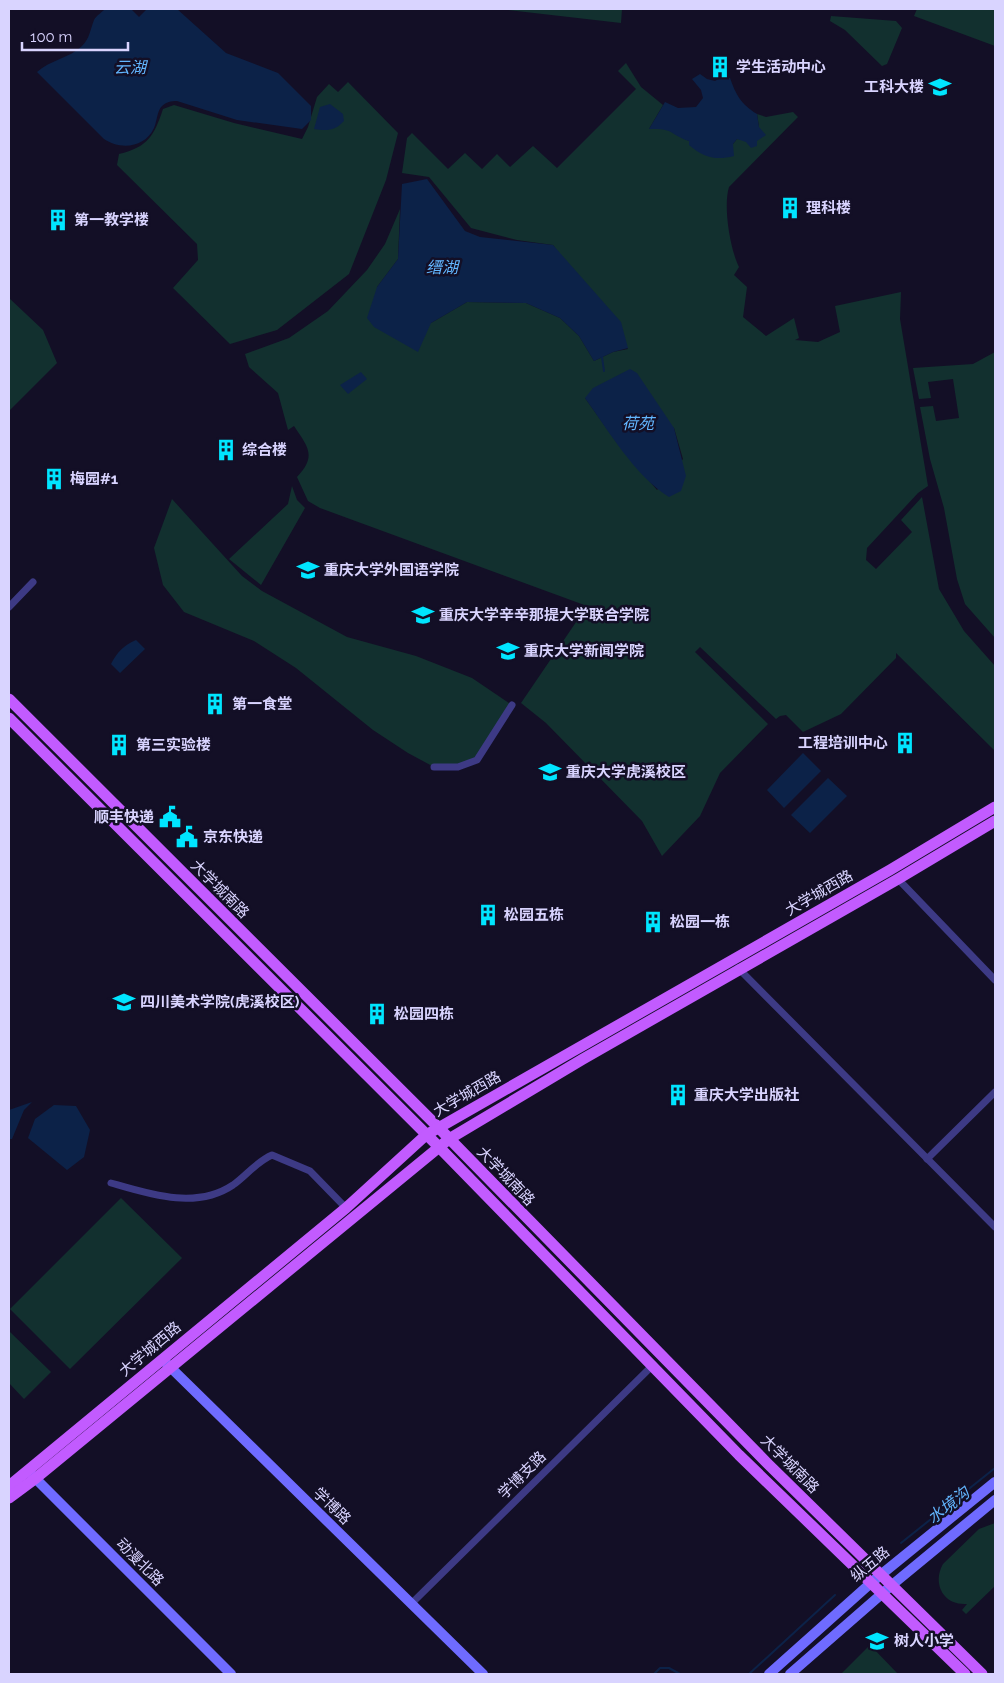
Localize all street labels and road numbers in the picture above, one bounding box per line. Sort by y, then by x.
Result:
street label: 大学城南路 [187,856,253,922]
street label: 大学城西路 [782,866,856,920]
street label: 大学城西路 [430,1067,504,1121]
street label: 大学城南路 [473,1143,539,1209]
street label: 大学城西路 [115,1318,185,1380]
street label: 大学城南路 [757,1431,823,1497]
street label: 学博支路 [494,1447,550,1503]
street label: 学博路 [310,1484,354,1528]
street label: 动漫北路 [112,1534,168,1590]
street label: 纵五路 [847,1543,893,1585]

